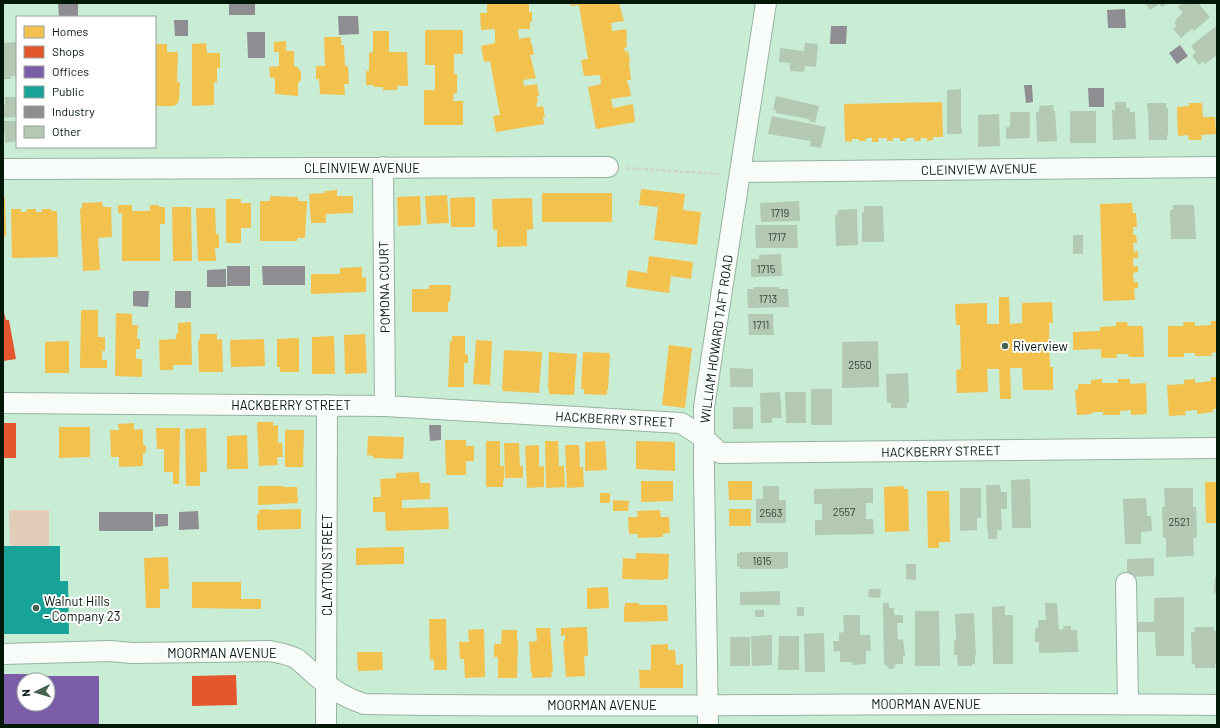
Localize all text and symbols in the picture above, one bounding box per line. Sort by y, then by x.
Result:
legend [16,16,156,148]
text: Homes [52,24,89,38]
text: Shops [52,44,85,58]
text: Offices [52,64,89,78]
text: Public [52,84,84,98]
text: Industry [52,104,95,118]
text: Other [52,124,82,138]
street label: CLEINVIEW AVENUE [304,160,420,176]
street label: CLEINVIEW AVENUE [921,160,1037,178]
house number: 1719 [771,206,790,219]
house number: 1717 [768,230,786,243]
street label: POMONA COURT [375,241,393,333]
street label: WILLIAM HOWARD TAFT ROAD [696,254,736,424]
house number: 1715 [757,262,776,275]
house number: 1713 [759,292,777,305]
house number: 1711 [753,318,769,331]
place label: Riverview [1013,338,1068,354]
marker: Riverview [1000,341,1010,351]
house number: 2550 [848,358,872,371]
street label: HACKBERRY STREET [231,397,351,413]
street label: HACKBERRY STREET [555,408,675,430]
street label: HACKBERRY STREET [881,442,1001,460]
house number: 2557 [833,505,855,518]
house number: 2563 [760,506,782,519]
street label: CLAYTON STREET [319,514,335,616]
house number: 2521 [1168,515,1190,528]
house number: 1615 [753,554,772,567]
place label: Walnut Hills - Company 23 [44,593,120,624]
marker: Walnut Hills - Company 23 [31,603,41,613]
street label: MOORMAN AVENUE [167,645,277,661]
north arrow [16,672,56,712]
text: N [19,689,32,697]
street label: MOORMAN AVENUE [871,696,981,712]
street label: MOORMAN AVENUE [547,697,657,713]

